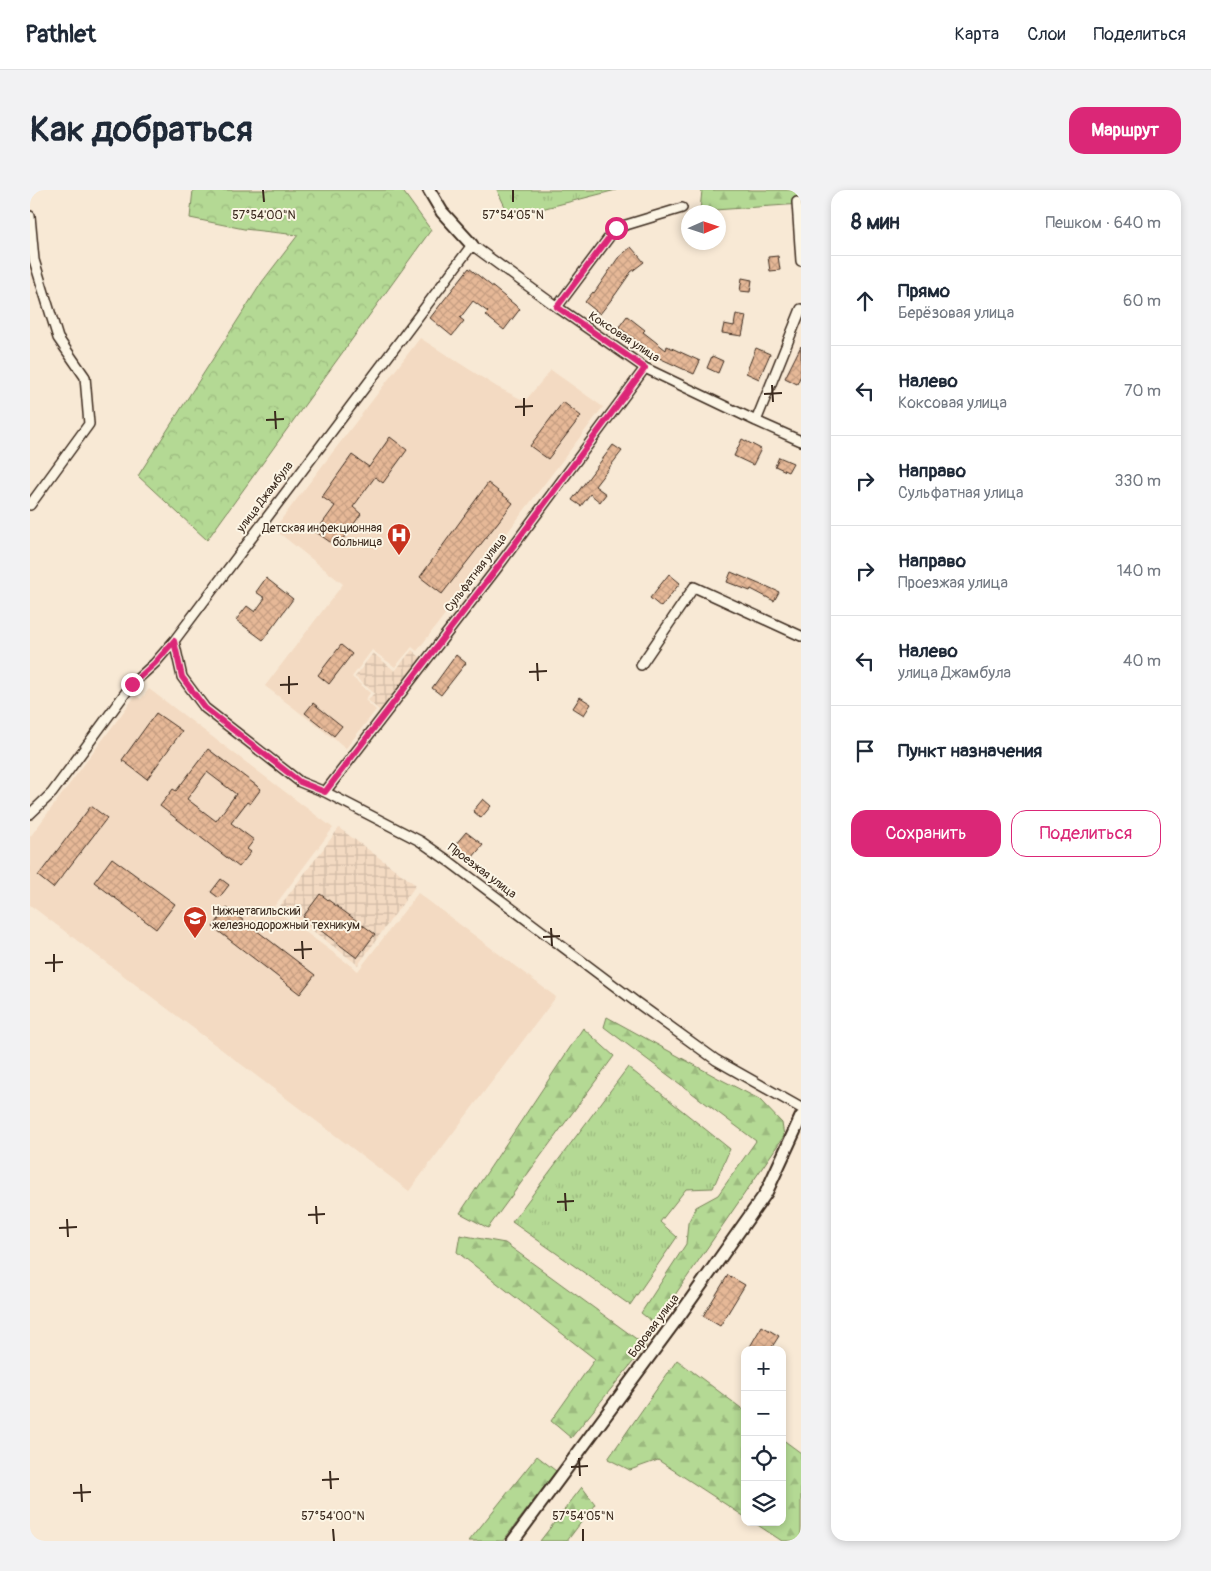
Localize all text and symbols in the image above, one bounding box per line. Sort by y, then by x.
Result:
text: Pathlet [25,20,96,49]
text: Карта [955,23,999,46]
text: Слои [1027,23,1065,46]
text: Поделиться [1093,23,1186,46]
button: Маршрут [1069,107,1181,154]
text: Как добраться [30,108,253,152]
north arrow [681,205,726,250]
text: 57°54'00"N [232,208,296,223]
text: 57°54'05"N [482,208,544,223]
text: 8 мин [851,209,900,236]
text: Пешком · 640 m [1045,213,1161,233]
route start [605,217,628,240]
text: Прямо [898,279,950,303]
icon: ahead [851,287,879,315]
text: 60 m [1123,291,1161,311]
text: Берёзовая улица [898,303,1014,323]
street label: Коксовая улица [586,308,663,366]
text: Налево [898,369,958,393]
icon: left [851,377,879,405]
text: 70 m [1124,381,1161,401]
text: Коксовая улица [898,393,1007,413]
street label: улица Джамбула [233,458,297,536]
text: Направо [898,459,966,483]
icon: right [851,467,879,495]
text: 330 m [1115,471,1161,491]
text: Сульфатная улица [898,483,1024,503]
place label: Детская инфекционная больница [261,521,382,550]
hospital icon: Детская инфекционная больница [386,522,412,556]
street label: Сульфатная улица [442,531,511,615]
text: Направо [898,549,966,573]
icon: right [851,557,879,585]
text: 140 m [1117,561,1161,581]
text: Проезжая улица [898,573,1008,593]
text: Налево [898,639,958,663]
icon: left [851,647,879,675]
text: 40 m [1123,651,1161,671]
text: улица Джамбула [898,663,1011,683]
route end [121,673,144,696]
icon: arrive [851,737,879,765]
text: Пункт назначения [898,739,1042,763]
button: Сохранить [851,810,1001,857]
button: Поделиться [1011,810,1161,857]
street label: Проезжая улица [445,840,520,902]
place label: Нижнетагильский железнодорожный техникум [212,904,360,933]
school or university icon: Нижнетагильский железнодорожный техникум [182,905,208,939]
street label: Боровая улица [625,1291,683,1361]
map controls [741,1346,786,1526]
button: + [741,1346,786,1391]
button: − [741,1391,786,1436]
button: locate [741,1436,786,1481]
button: layers [741,1481,786,1526]
text: 57°54'00"N [301,1509,365,1524]
text: 57°54'05"N [552,1509,614,1524]

